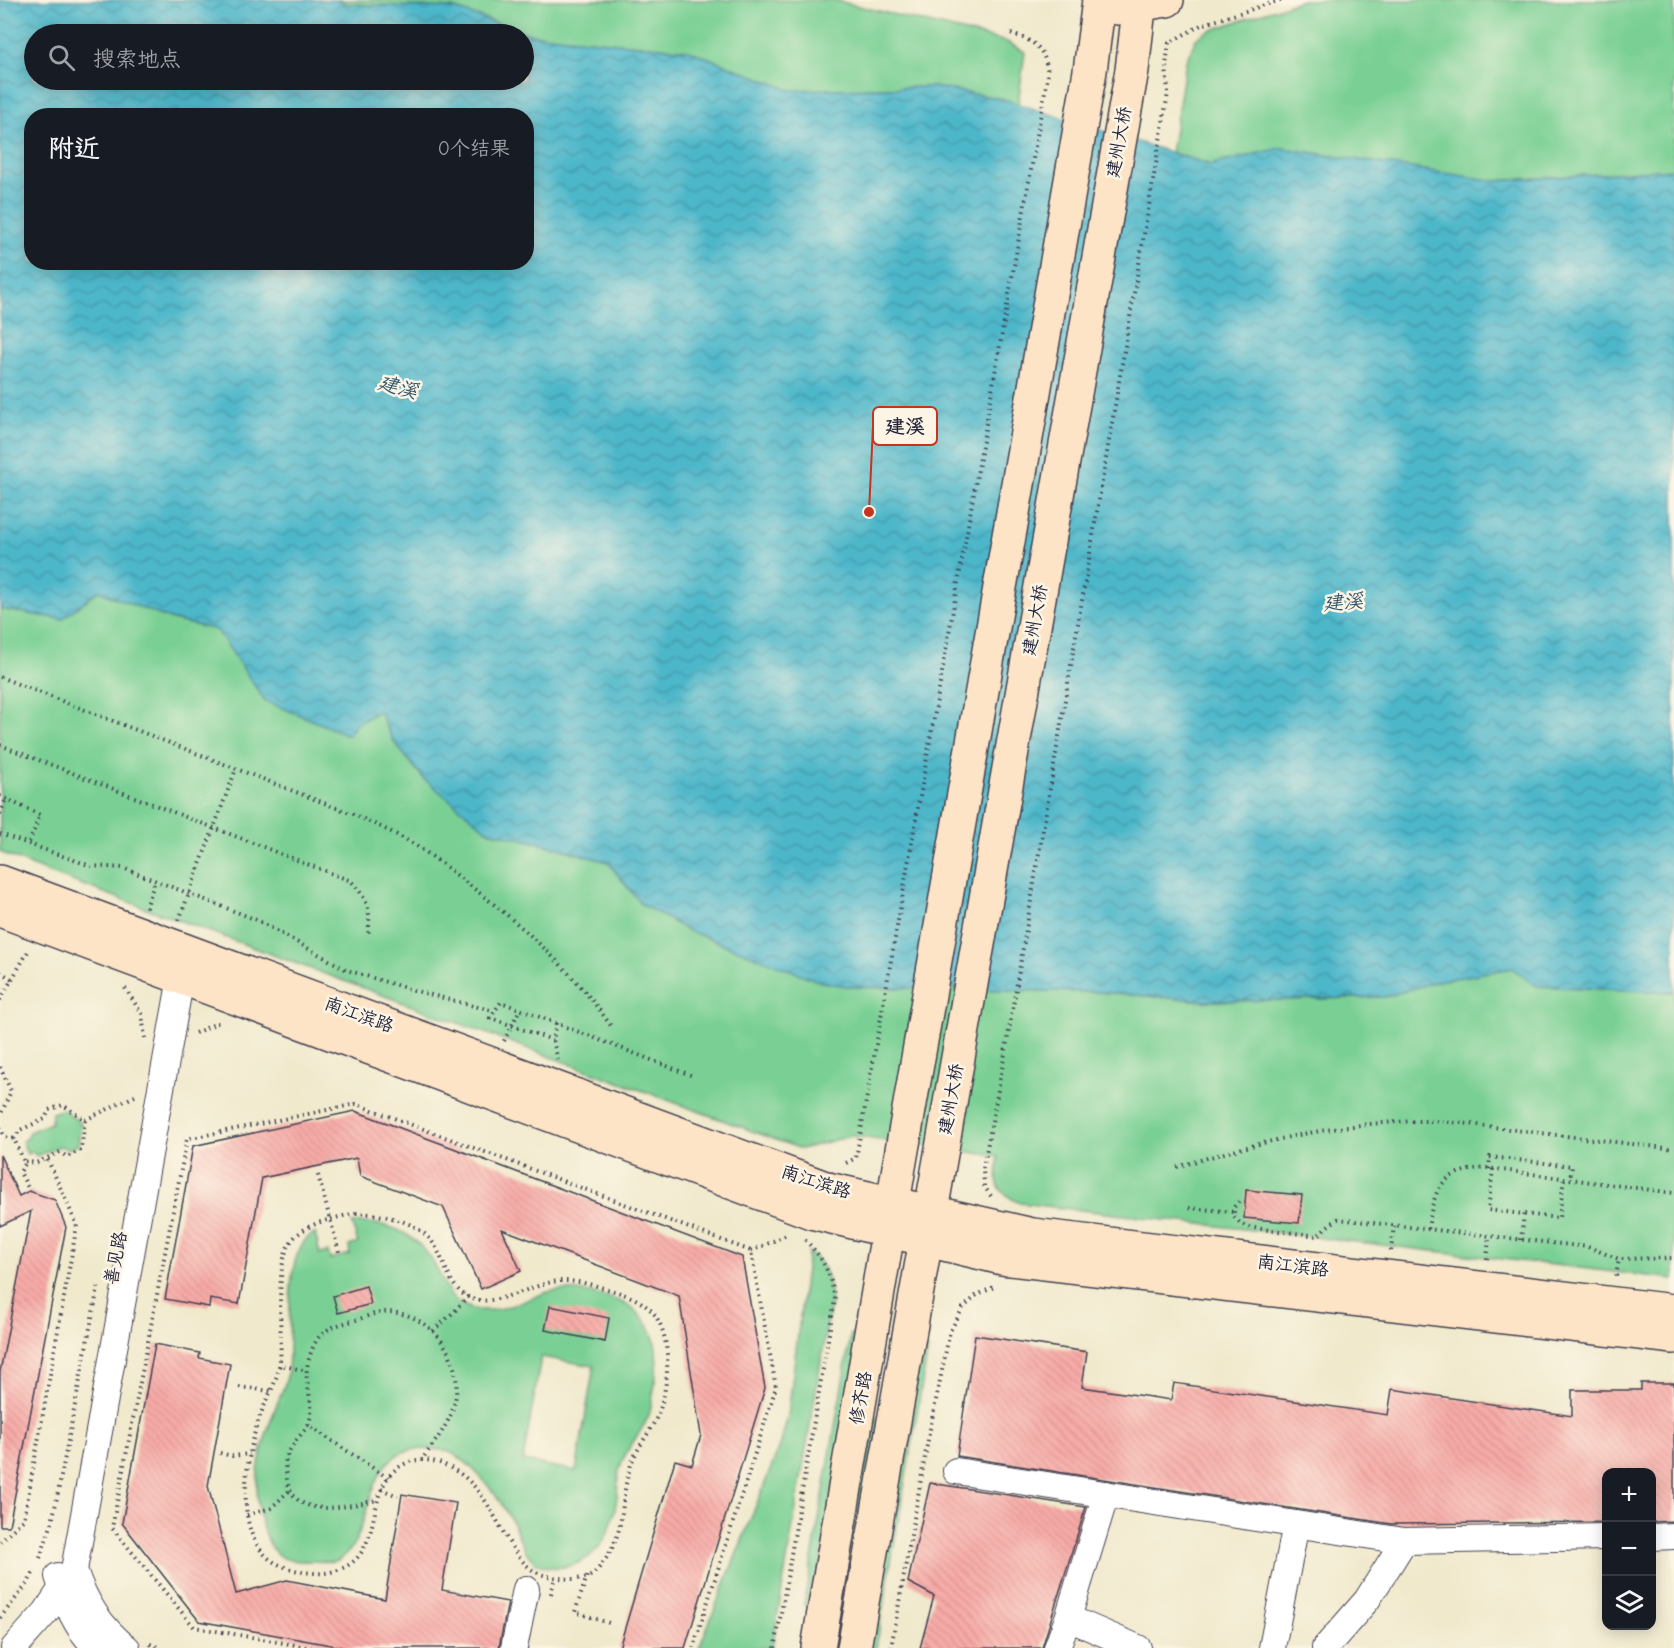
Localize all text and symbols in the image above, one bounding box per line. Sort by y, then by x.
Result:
search box [24,24,534,90]
icon: search [45,41,78,74]
text: 搜索地点 [93,46,181,72]
street label: 建州大桥 [1102,105,1136,179]
text: 附近 [48,134,100,164]
text: 0个结果 [438,137,510,160]
water label: 建溪 [376,371,421,404]
callout: 建溪 [873,407,937,445]
text: 建溪 [885,415,925,438]
street label: 建州大桥 [1018,583,1052,657]
water label: 建溪 [1322,589,1365,615]
street label: 南江滨路 [322,993,396,1037]
street label: 建州大桥 [934,1062,968,1136]
street label: 南江滨路 [779,1161,853,1203]
street label: 善见路 [101,1229,131,1287]
street label: 南江滨路 [1256,1251,1330,1281]
street label: 修齐路 [846,1370,876,1426]
map controls [1602,1468,1656,1630]
button: + [1602,1468,1656,1522]
button: − [1602,1522,1656,1576]
button: layers [1602,1576,1656,1630]

